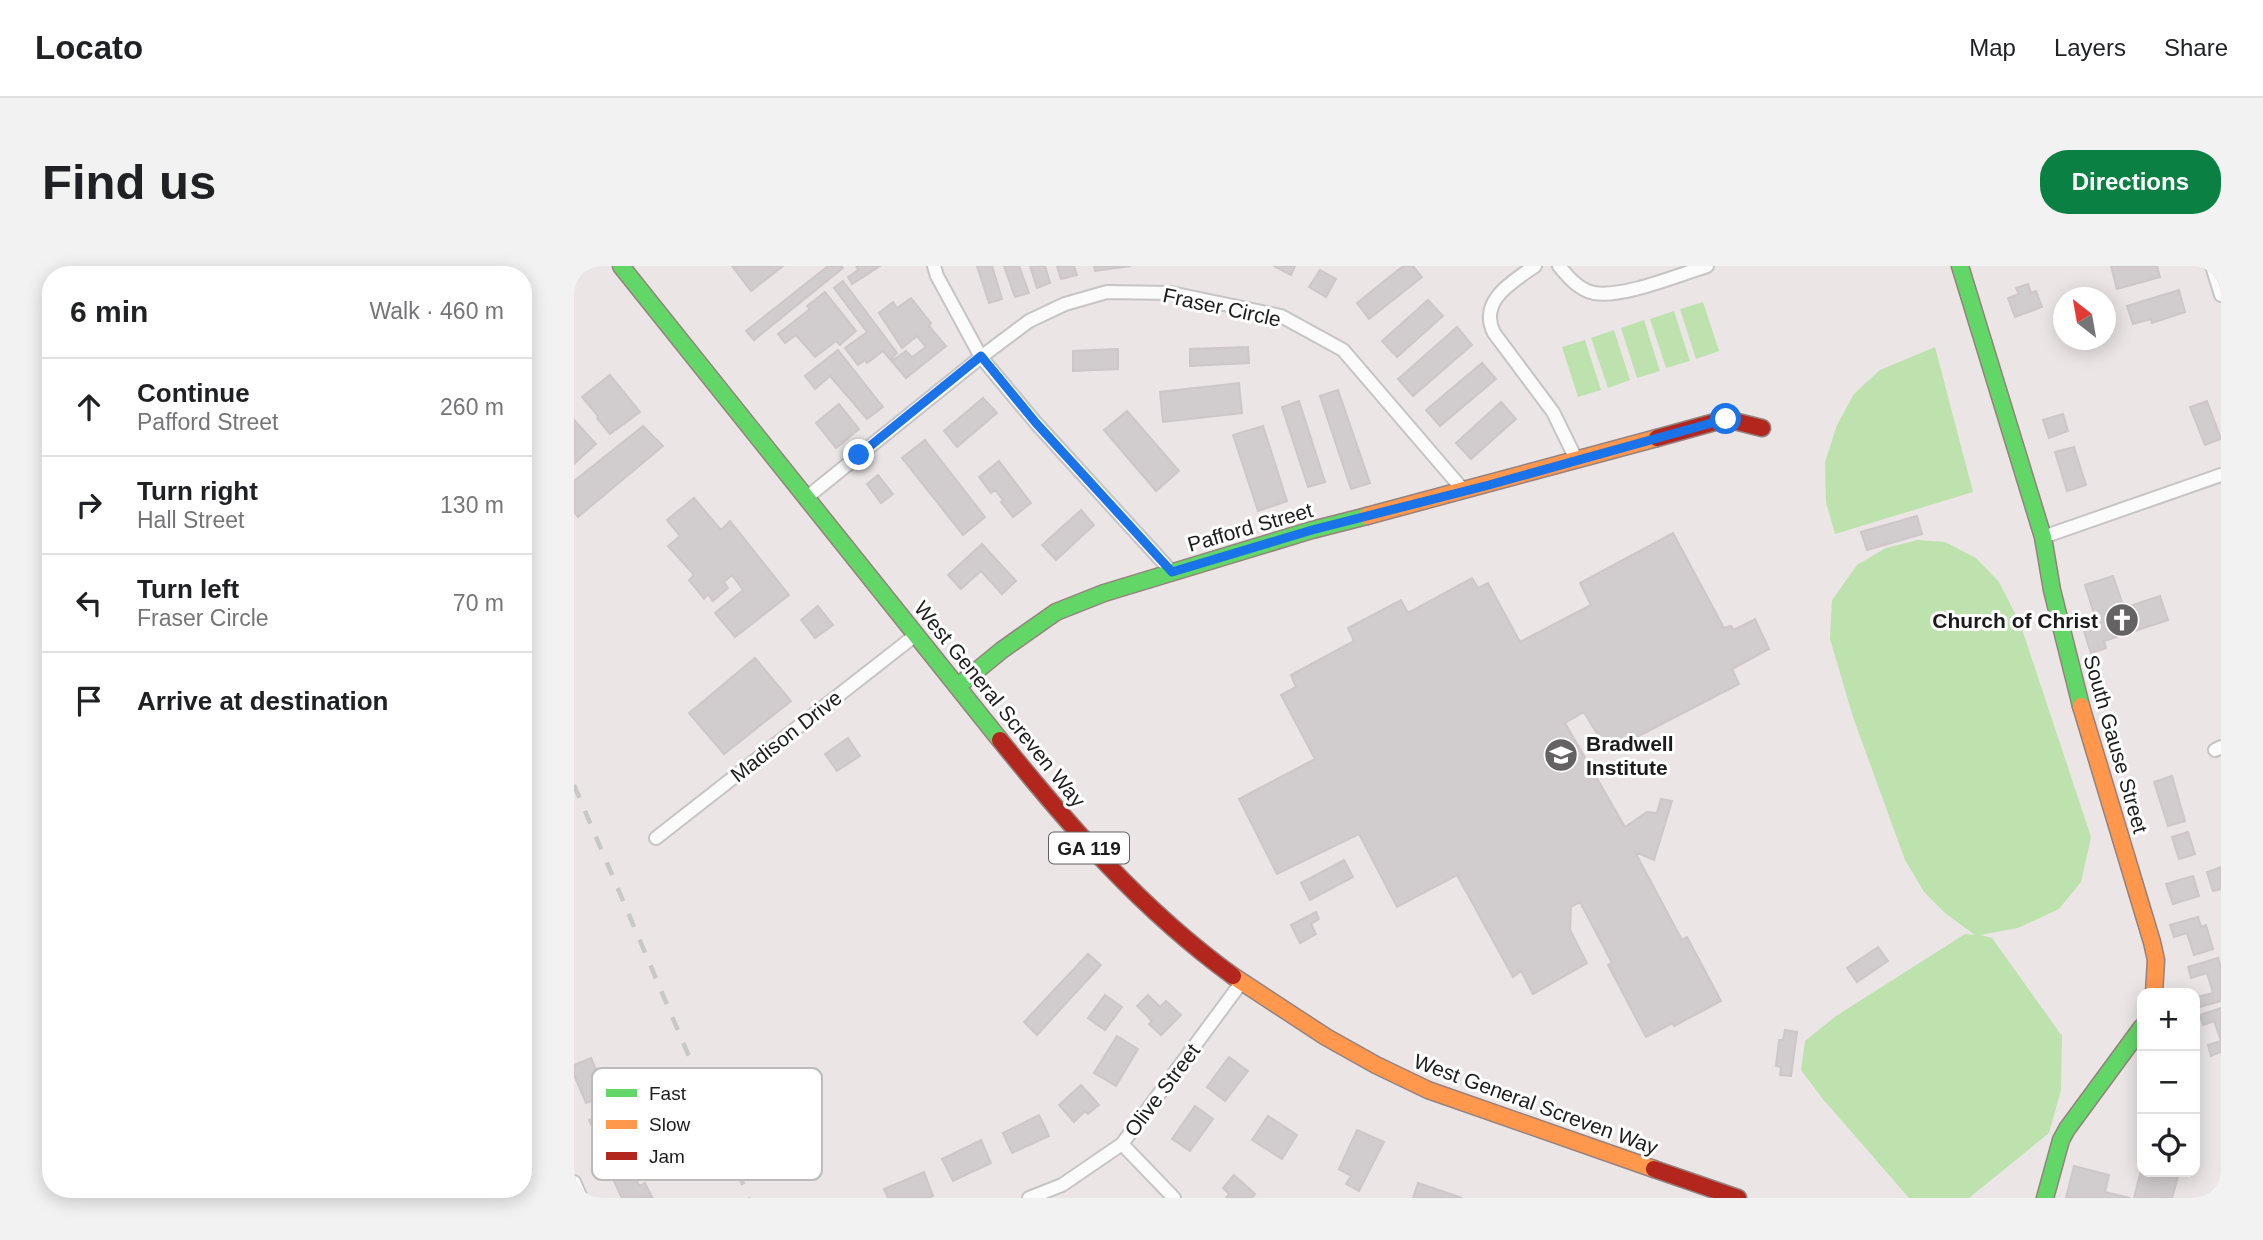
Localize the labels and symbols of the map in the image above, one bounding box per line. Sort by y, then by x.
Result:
street label: Fraser Circle [1161,283,1283,331]
north arrow [2053,287,2116,350]
route start [1710,403,1741,434]
route end [843,439,874,470]
street label: Pafford Street [1185,498,1315,556]
street label: West General Screven Way [910,597,1090,812]
church icon: Church of Christ [2103,601,2141,639]
place label: Church of Christ [1932,609,2098,632]
street label: South Gause Street [2080,652,2153,836]
street label: Madison Drive [726,686,846,786]
place label: Bradwell Institute [1586,732,1674,779]
school or university icon: Bradwell Institute [1542,736,1580,774]
road number: GA 119 [1049,832,1129,863]
street label: Olive Street [1120,1039,1204,1141]
street label: West General Screven Way [1411,1049,1662,1159]
legend [592,1068,822,1180]
text: Fast [649,1083,687,1104]
text: Slow [649,1114,690,1135]
text: Jam [649,1146,685,1167]

